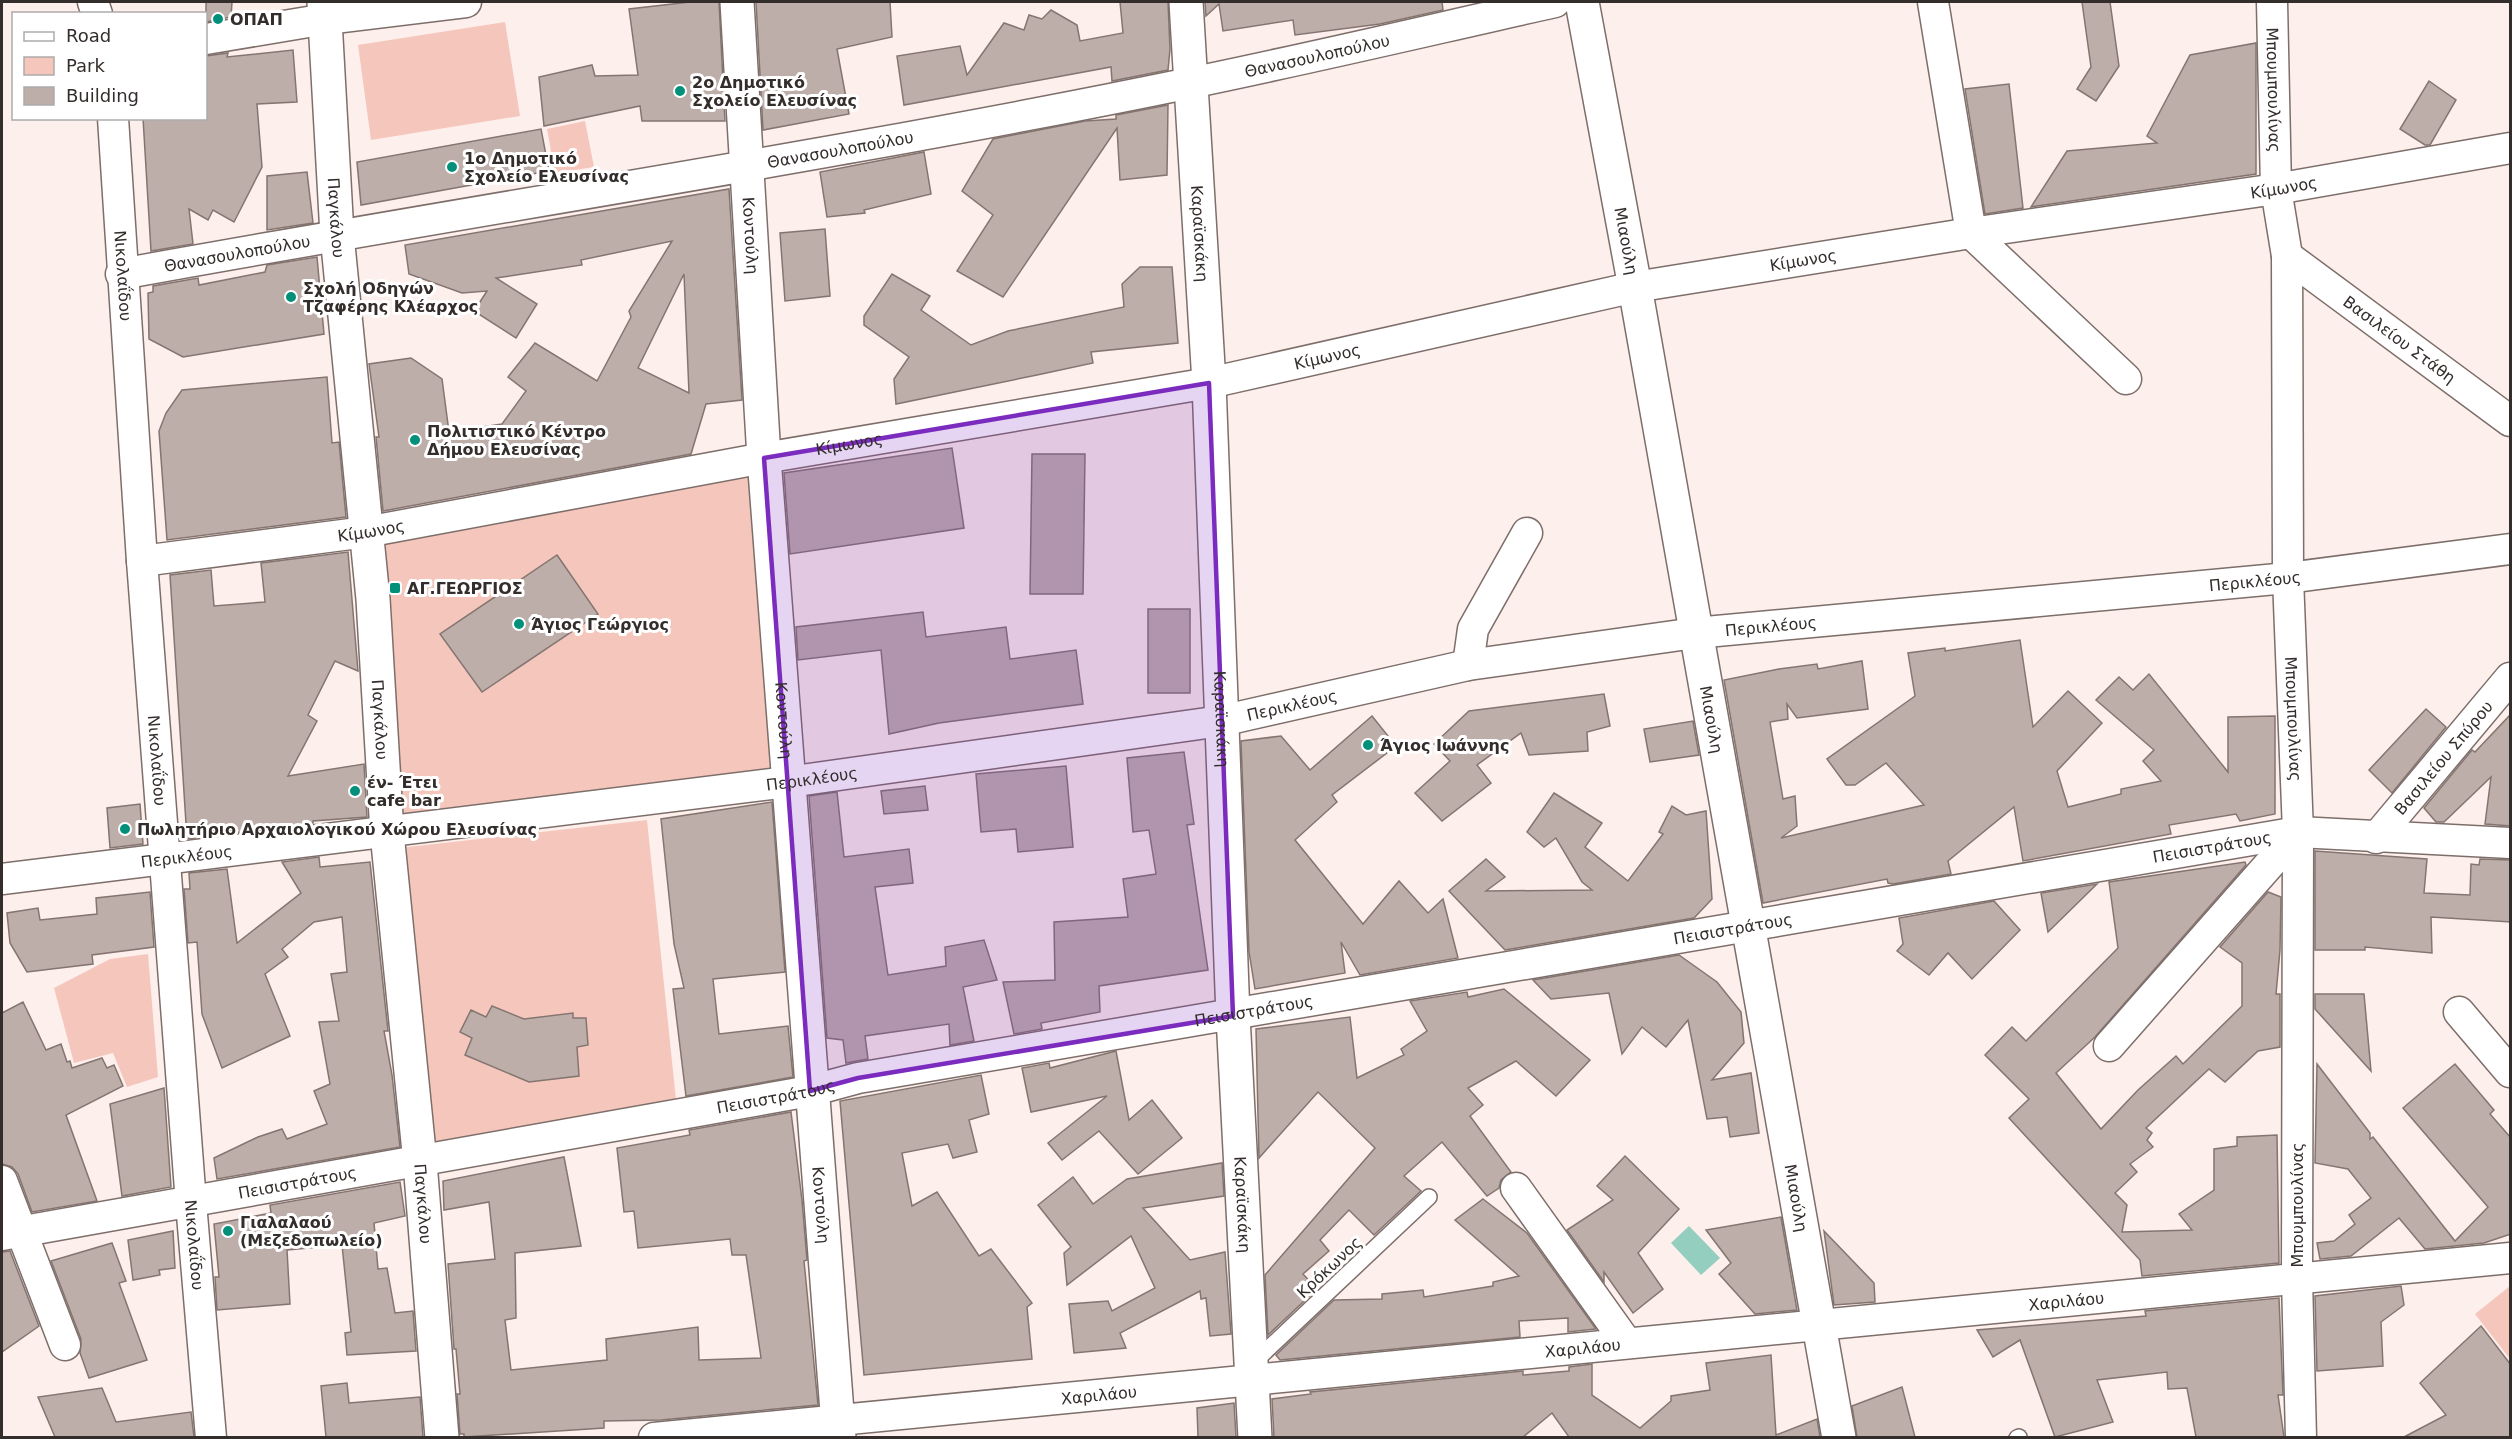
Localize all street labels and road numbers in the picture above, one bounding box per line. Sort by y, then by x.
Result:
street label: Μπουμπουλίνας [2263,27,2284,153]
street label: Θανασουλοπούλου [1243,31,1392,81]
street label: Θανασουλοπούλου [766,128,915,172]
street label: Κίμωνος [2249,173,2319,203]
street label: Παγκάλου [324,177,348,259]
street label: Καραϊσκάκη [1187,185,1212,283]
street label: Κοντούλη [739,196,762,275]
street label: Μιαούλη [1610,206,1642,276]
street label: Νικολαΐδου [110,230,135,322]
street label: Θανασουλοπούλου [163,232,312,276]
street label: Κίμωνος [1768,246,1838,275]
street label: Βασιλείου Στάθη [2339,292,2459,387]
street label: Κίμωνος [1292,340,1362,374]
street label: Κίμωνος [814,429,884,459]
street label: Κίμωνος [336,516,406,546]
street label: Περικλέους [2208,567,2302,595]
street label: Περικλέους [1724,613,1818,640]
street label: Μπουμπουλίνας [2281,656,2305,782]
street label: Καραϊσκάκη [1210,670,1233,768]
street label: Παγκάλου [368,679,392,760]
street label: Κοντούλη [771,681,796,760]
street label: Μιαούλη [1696,684,1726,755]
street label: Περικλέους [1245,686,1339,725]
street label: Βασιλείου Σπύρου [2391,697,2497,819]
street label: Νικολαΐδου [144,714,170,807]
street label: Περικλέους [765,763,859,795]
street label: Πεισιστράτους [2151,828,2273,867]
street label: Περικλέους [140,842,234,872]
street label: Πεισιστράτους [1672,910,1794,949]
street label: Πεισιστράτους [1193,991,1315,1030]
street label: Πεισιστράτους [715,1076,837,1117]
street label: Μπουμπουλίνας [2288,1142,2307,1268]
street label: Καραϊσκάκη [1230,1156,1254,1253]
street label: Πεισιστράτους [237,1163,358,1203]
street label: Παγκάλου [410,1163,435,1245]
street label: Μιαούλη [1781,1163,1811,1233]
street label: Κοντούλη [808,1166,833,1244]
street label: Νικολαΐδου [181,1199,207,1291]
street label: Κρόκωνος [1293,1233,1366,1302]
street label: Χαριλάου [2028,1288,2105,1315]
street label: Χαριλάου [1544,1335,1622,1362]
street label: Χαριλάου [1060,1382,1138,1408]

